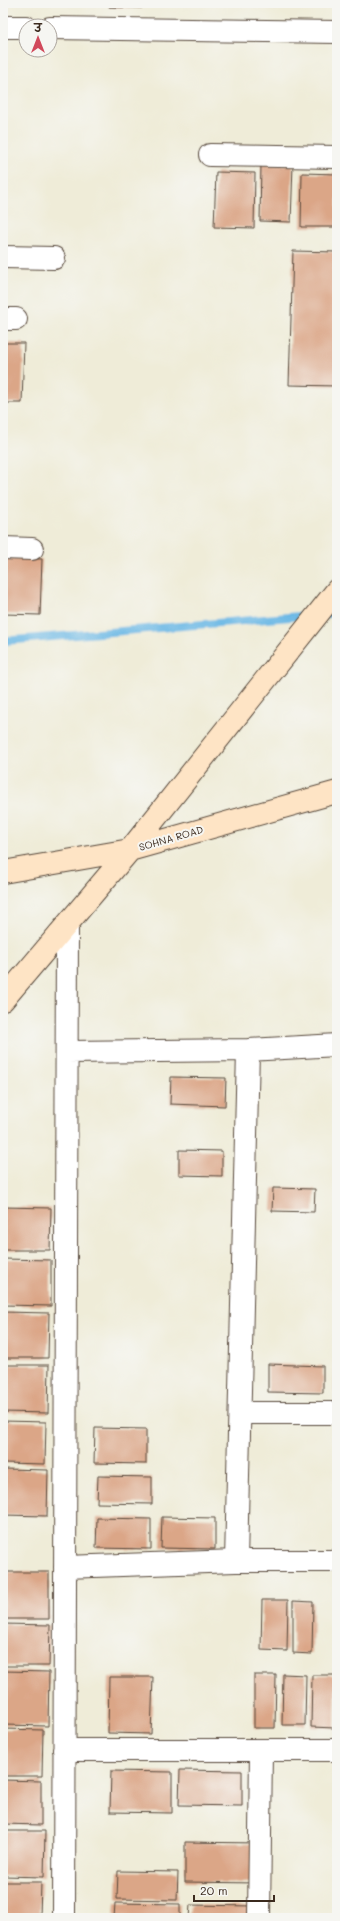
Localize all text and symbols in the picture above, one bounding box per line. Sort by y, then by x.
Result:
north arrow [18,18,58,58]
text: उ [33,20,43,35]
street label: SOHNA ROAD [137,822,205,854]
scale bar [194,1877,274,1903]
text: 20 m [200,1882,228,1898]

